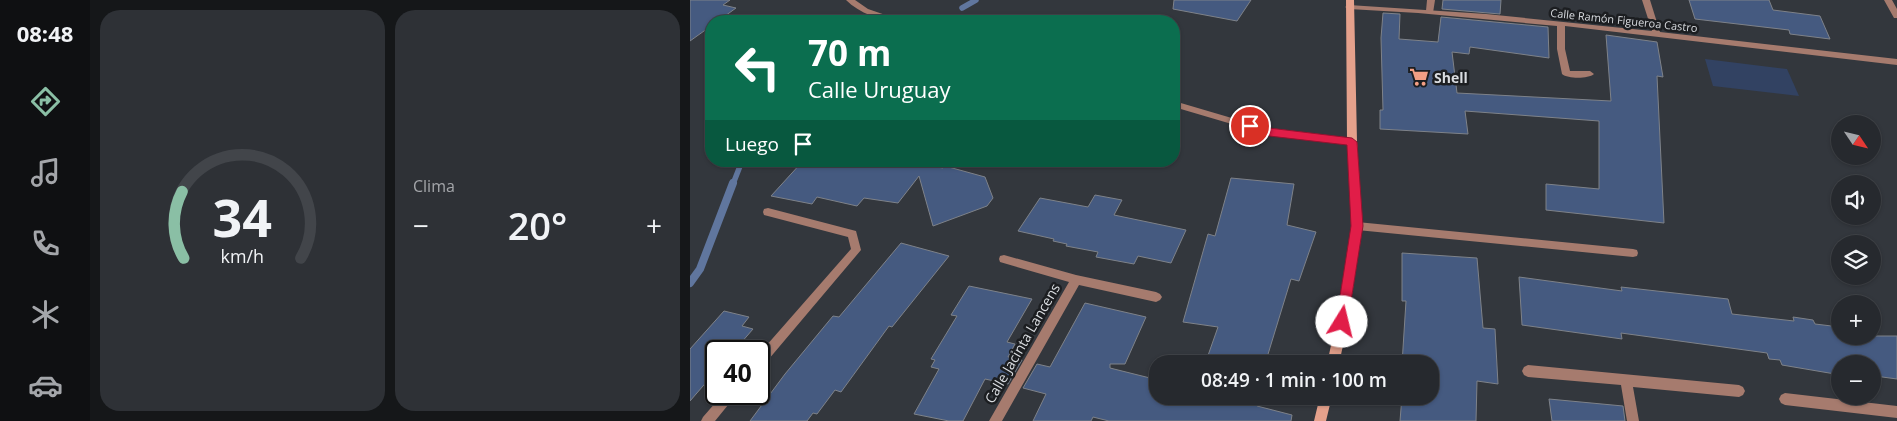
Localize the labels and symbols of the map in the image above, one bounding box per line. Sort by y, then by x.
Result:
street label: Calle Ramón Figueroa Castro [1550,5,1699,35]
supermarket icon: Shell [1408,66,1430,88]
place label: Shell [1434,68,1468,87]
pin [1229,105,1271,147]
north arrow [1831,115,1881,165]
street label: Calle Jacinta Lancens [980,279,1064,406]
position arrow [1315,295,1367,347]
speed limit sign: 40 [705,340,770,405]

